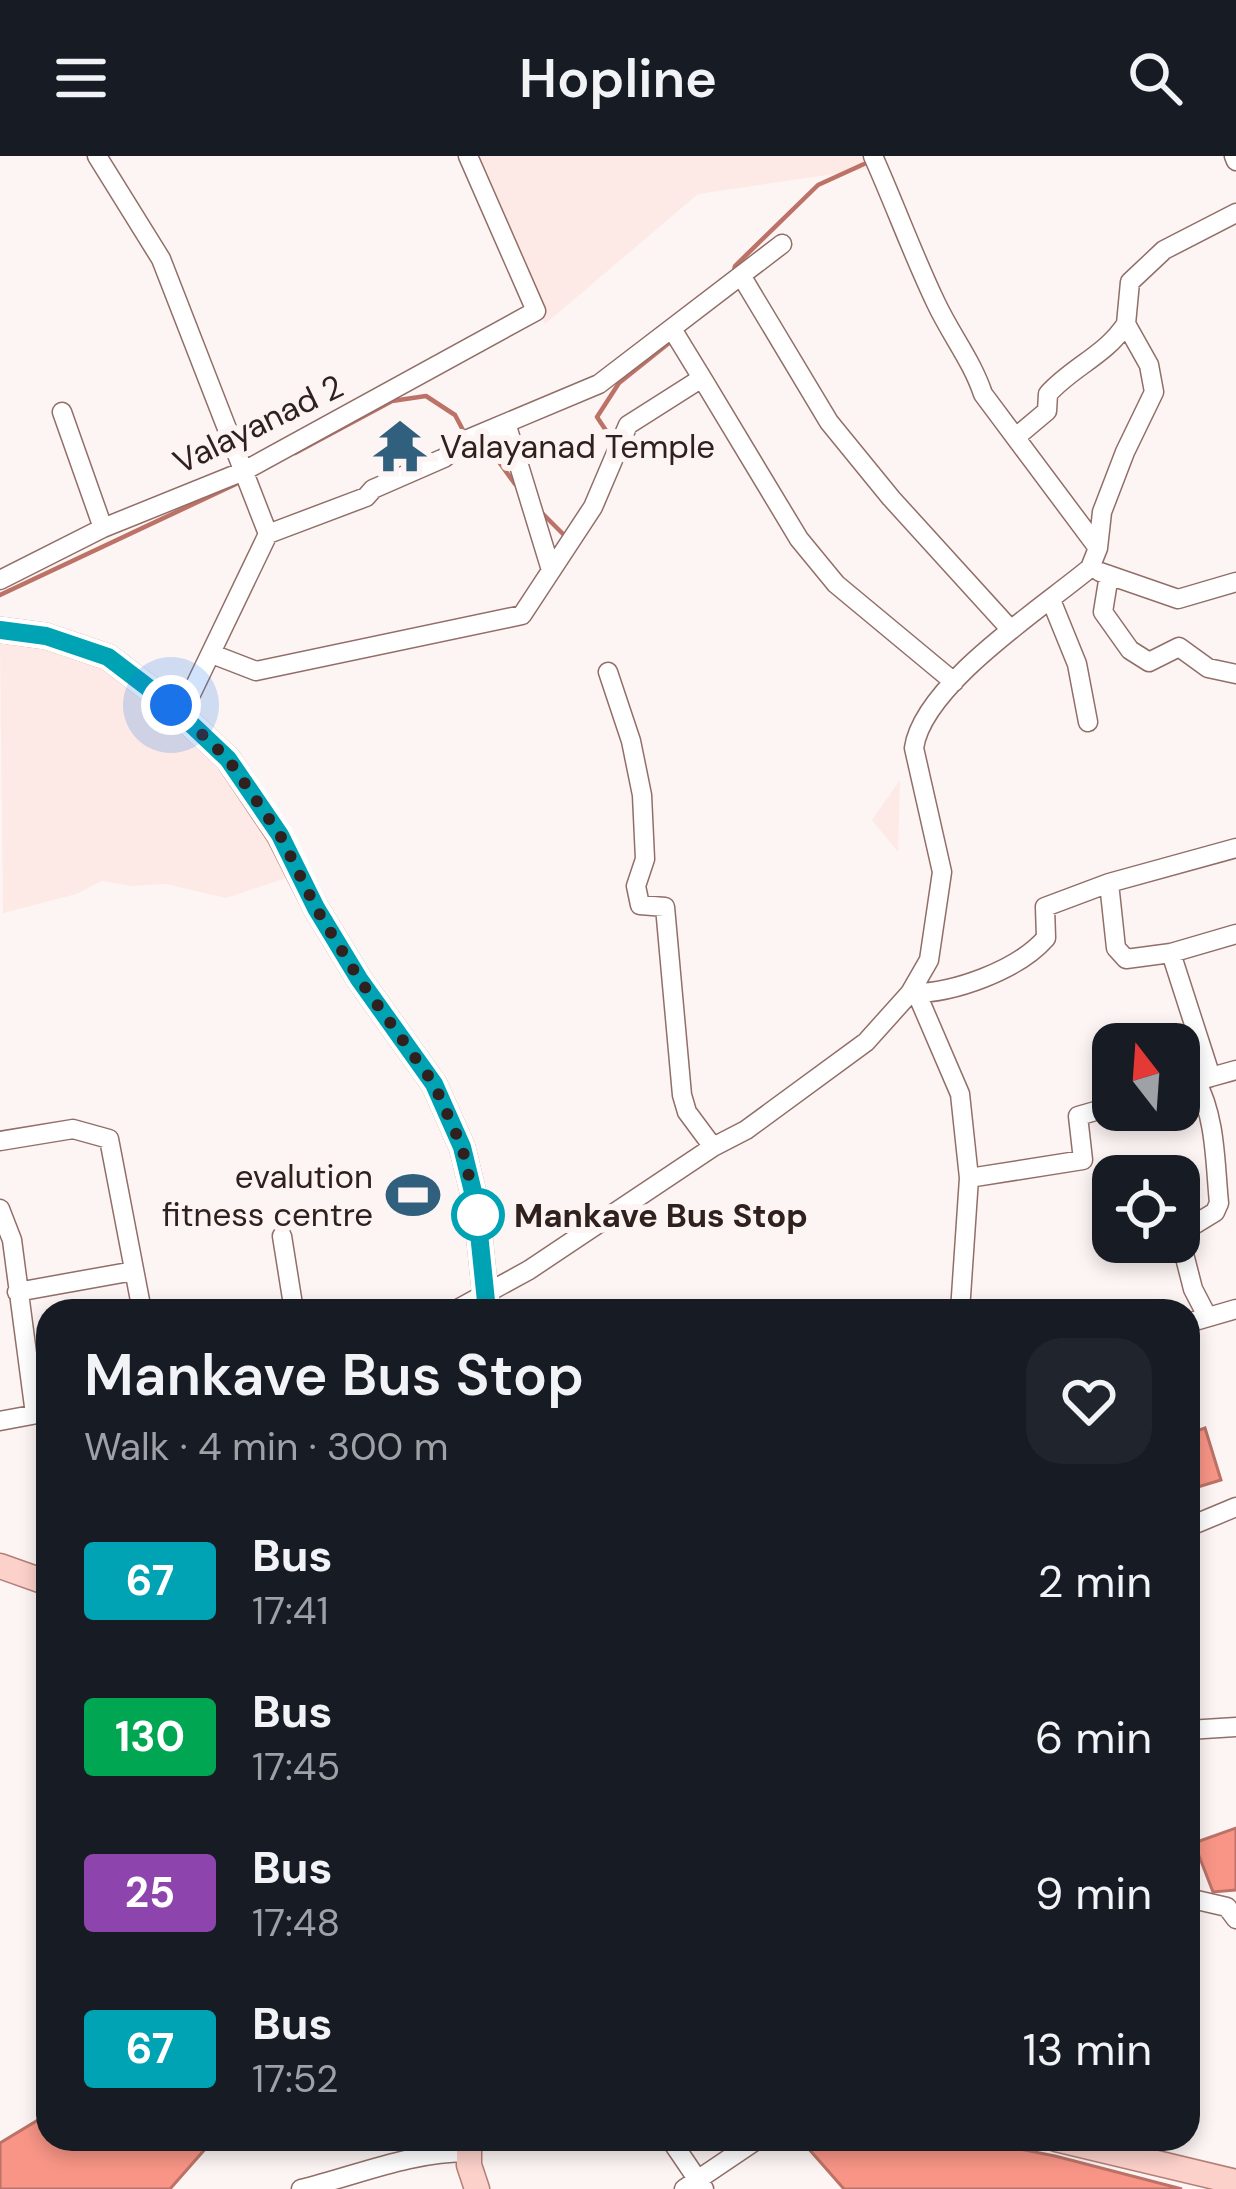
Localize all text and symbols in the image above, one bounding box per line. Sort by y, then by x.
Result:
text: Hopline [519,43,717,114]
icon: menu [48,45,114,111]
icon: search [1122,45,1188,111]
street label: Valayanad 2 [166,364,350,484]
temple icon: Valayanad Temple [371,417,429,475]
place label: Valayanad Temple [440,425,715,468]
your location [141,675,201,735]
north arrow [1092,1023,1200,1131]
map controls [1092,1023,1200,1263]
place label: evalution fitness centre [162,1155,373,1236]
button: locate [1092,1155,1200,1263]
sports icon: evalution fitness centre [384,1166,442,1224]
marker: Mankave Bus Stop [453,1190,503,1240]
place label: Mankave Bus Stop [514,1194,808,1237]
text: Mankave Bus Stop [84,1338,584,1413]
button: heart [1026,1338,1152,1464]
text: Walk · 4 min · 300 m [84,1421,448,1472]
text: Bus [252,1526,332,1585]
text: 2 min [1037,1552,1152,1611]
text: 67 [126,1553,174,1608]
text: 17:41 [252,1585,329,1636]
text: Bus [252,1682,332,1741]
text: 6 min [1035,1708,1152,1767]
text: 130 [115,1709,185,1764]
text: 17:45 [252,1741,340,1792]
text: Bus [252,1838,332,1897]
text: 9 min [1035,1864,1152,1923]
text: 25 [125,1865,175,1920]
text: 17:48 [252,1897,340,1948]
text: Bus [252,1994,332,2053]
text: 13 min [1023,2020,1152,2079]
text: 67 [126,2021,174,2076]
text: 17:52 [252,2053,338,2104]

